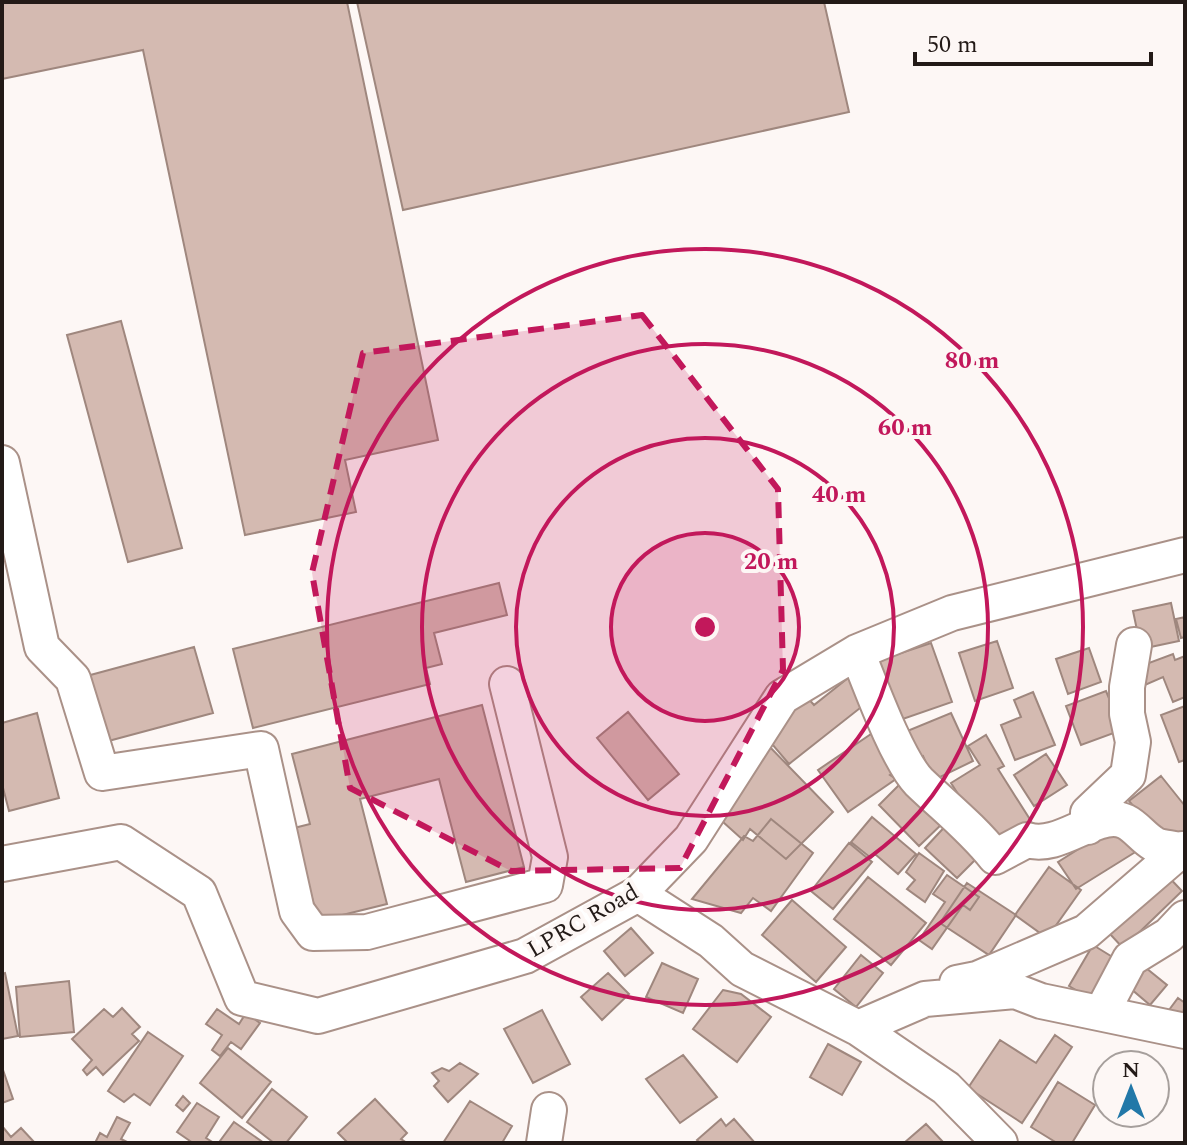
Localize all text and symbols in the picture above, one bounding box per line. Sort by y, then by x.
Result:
scale bar [915,16,1151,66]
text: 50 m [927,27,978,63]
text: 80 m [945,343,1000,379]
text: 60 m [878,410,933,446]
text: 40 m [812,477,867,513]
text: 20 m [744,544,799,580]
centre of rings [691,613,719,641]
street label: LPRC Road [520,875,646,967]
north arrow [1091,1049,1171,1129]
text: N [1122,1054,1140,1087]

